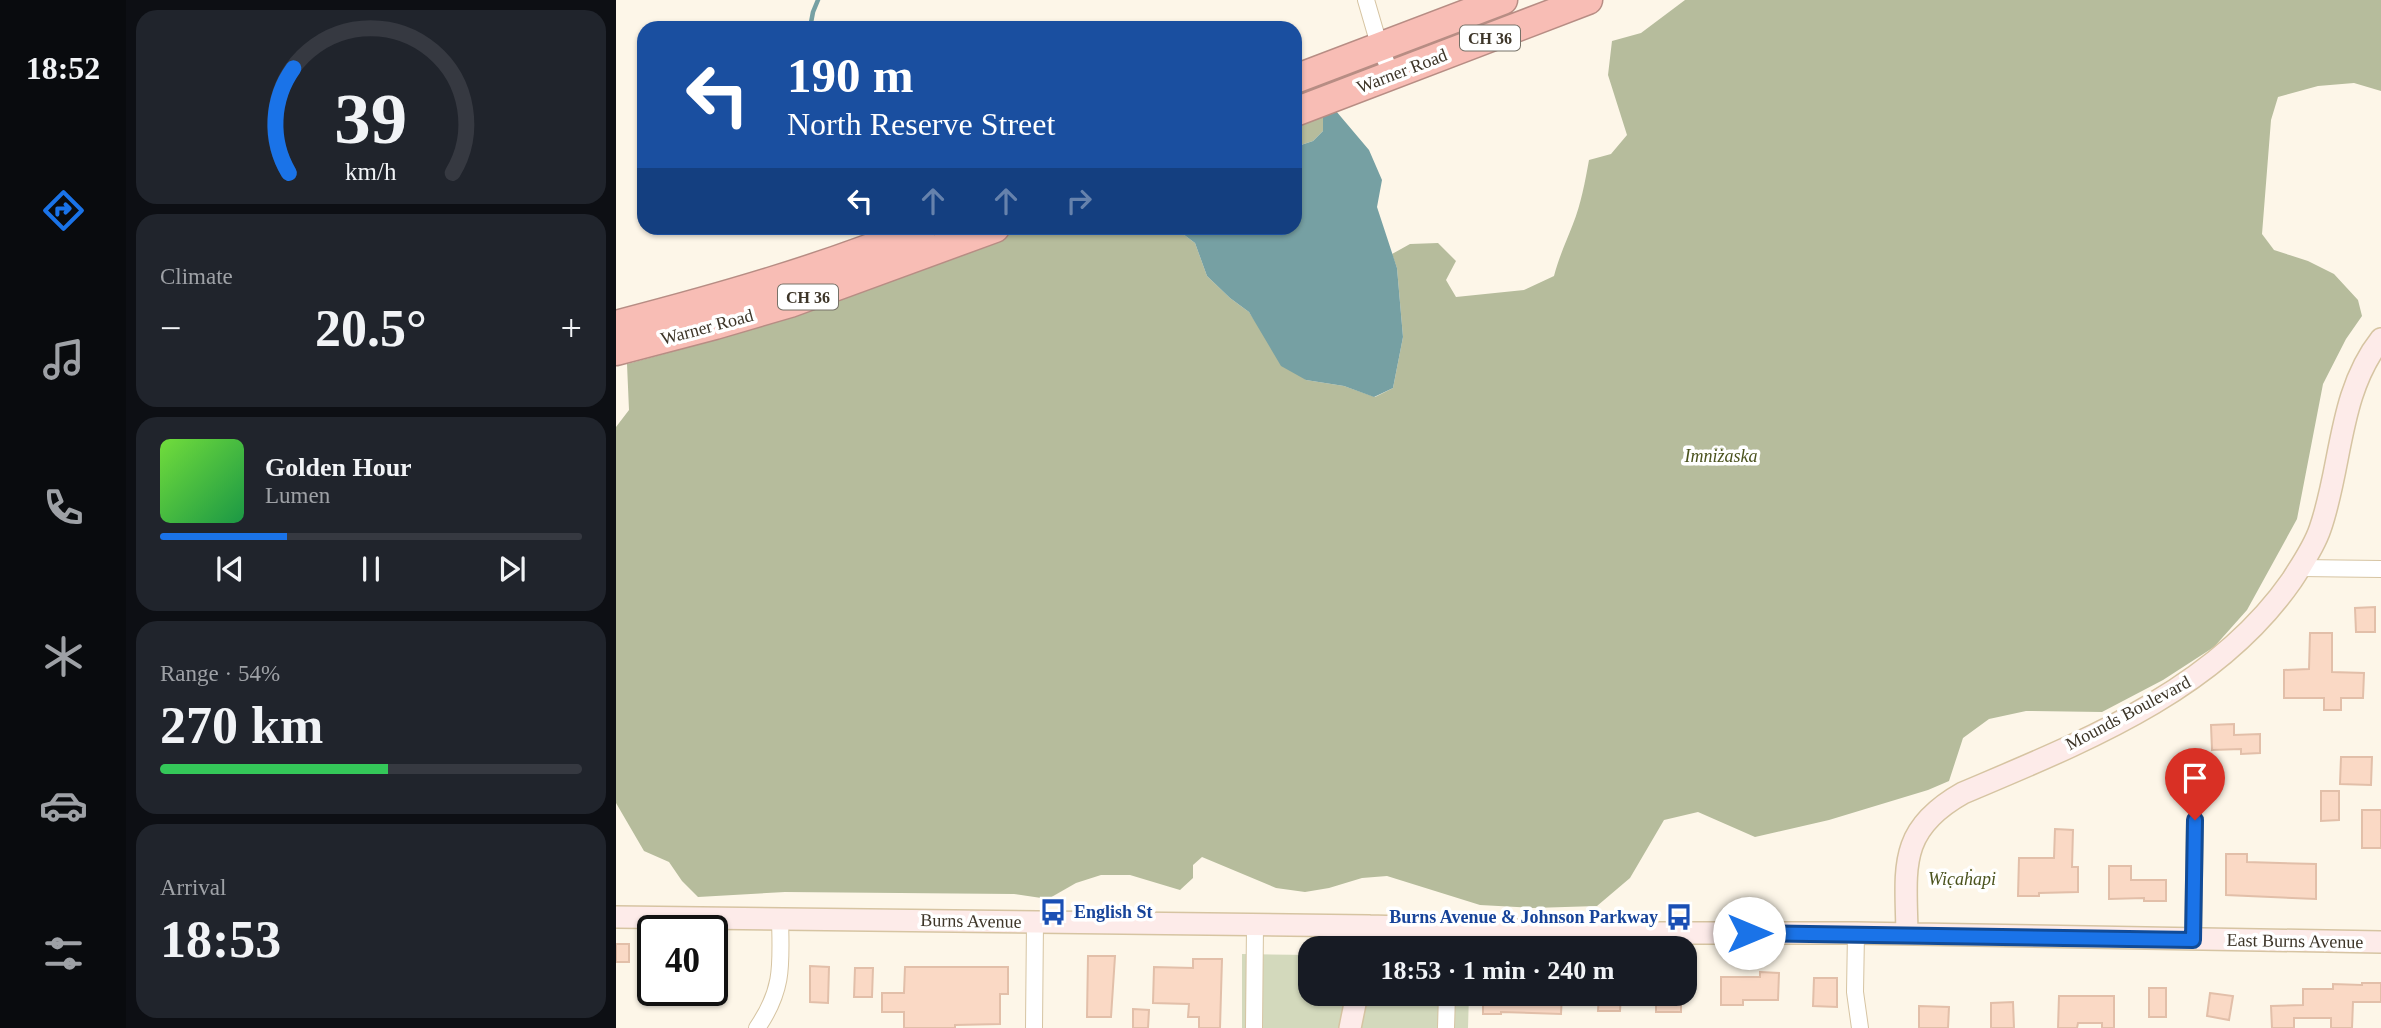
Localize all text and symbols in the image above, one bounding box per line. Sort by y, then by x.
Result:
road number: CH 36 [1460,26,1520,50]
street label: Warner Road [1354,45,1450,97]
text: 190 m [787,48,914,103]
icon: left [672,49,763,140]
text: 18:52 [26,50,100,86]
text: 39 [335,78,407,159]
text: North Reserve Street [787,106,1055,142]
text: km/h [345,158,397,185]
icon: left [841,182,879,220]
icon: ahead [914,182,952,220]
icon: ahead [987,182,1025,220]
icon: right [1060,182,1098,220]
icon: directions [39,186,88,235]
text: Climate [160,264,233,289]
road number: CH 36 [778,284,838,310]
text: 20.5° [315,300,427,357]
street label: Warner Road [659,305,755,349]
text: − [160,307,181,349]
text: + [561,307,582,349]
icon: music [39,335,88,384]
park label: Imniżaska [1684,446,1758,466]
text: Golden Hour [265,453,412,482]
icon: phone [39,483,88,532]
text: Lumen [265,483,330,508]
icon: previous [211,550,249,588]
icon: pause [352,550,390,588]
icon: next [493,550,531,588]
icon: climate [39,632,88,681]
text: Range · 54% [160,661,280,686]
street label: Mounds Boulevard [2062,672,2194,754]
text: 270 km [160,697,323,754]
pin [2165,748,2225,820]
icon: arrive [2176,759,2214,797]
icon: car [39,781,88,830]
park label: Wic̣aḣapi [1928,869,1996,889]
text: Arrival [160,875,226,900]
position arrow [1712,896,1786,970]
bus stop icon: English St [1038,897,1068,927]
place label: English St [1074,902,1153,922]
bus stop icon: Burns Avenue & Johnson Parkway [1664,902,1694,932]
place label: Burns Avenue & Johnson Parkway [1389,907,1658,927]
street label: Burns Avenue [920,910,1022,932]
text: 18:53 [160,911,281,968]
speed limit sign: 40 [637,915,728,1006]
icon: filters [39,929,88,978]
street label: East Burns Avenue [2227,930,2363,952]
text: 18:53 · 1 min · 240 m [1381,956,1615,985]

